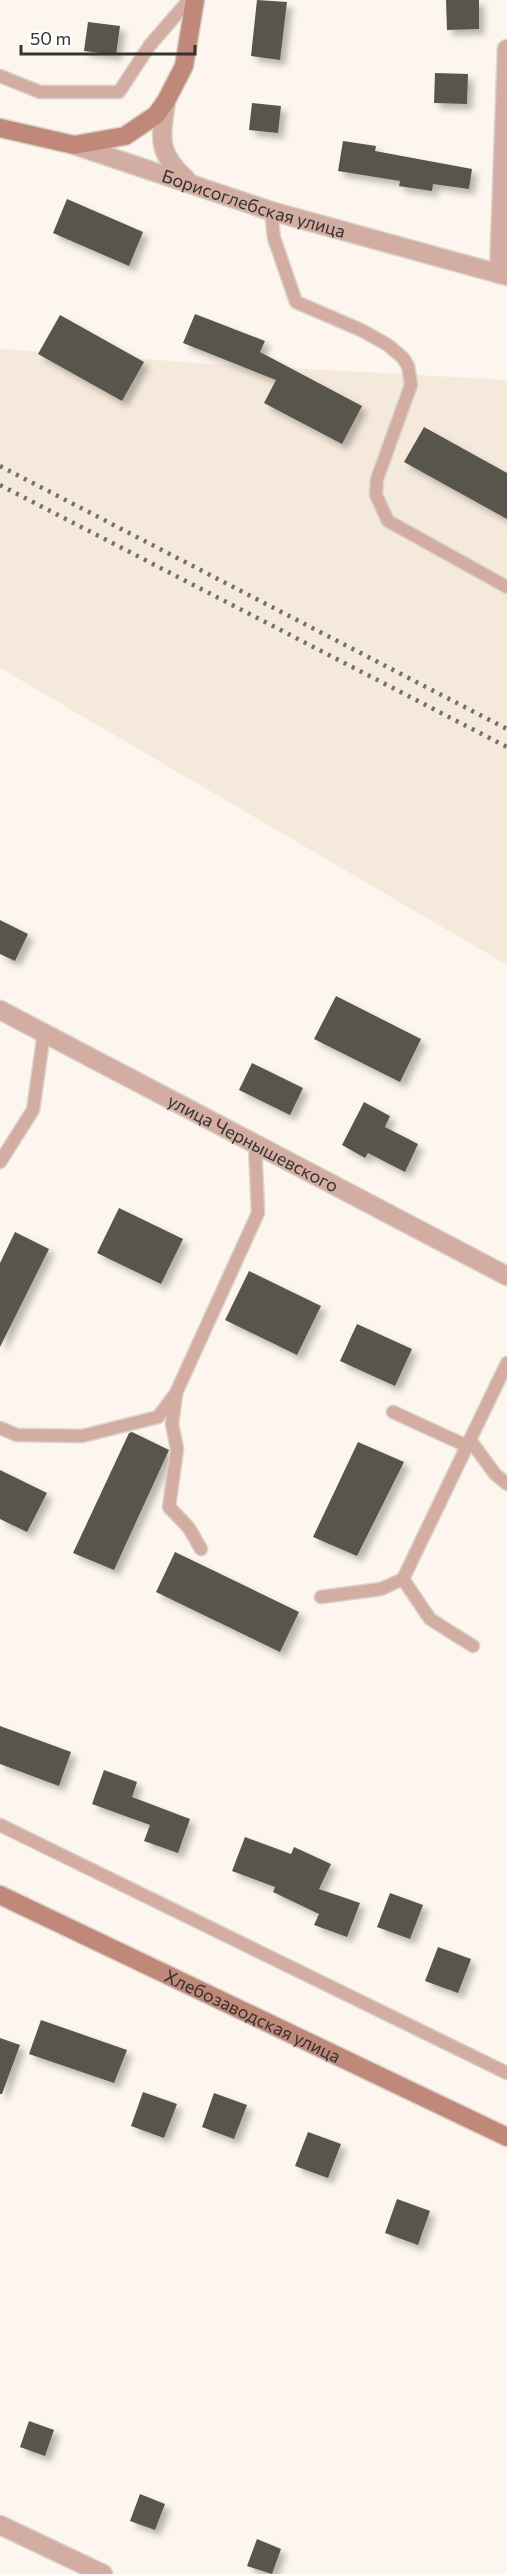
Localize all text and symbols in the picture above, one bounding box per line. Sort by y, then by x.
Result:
scale bar [21,18,195,56]
text: 50 m [30,27,71,49]
street label: Борисоглебская улица [159,164,348,242]
street label: улица Чернышевского [164,1089,342,1197]
street label: Хлебозаводская улица [161,1964,344,2067]

